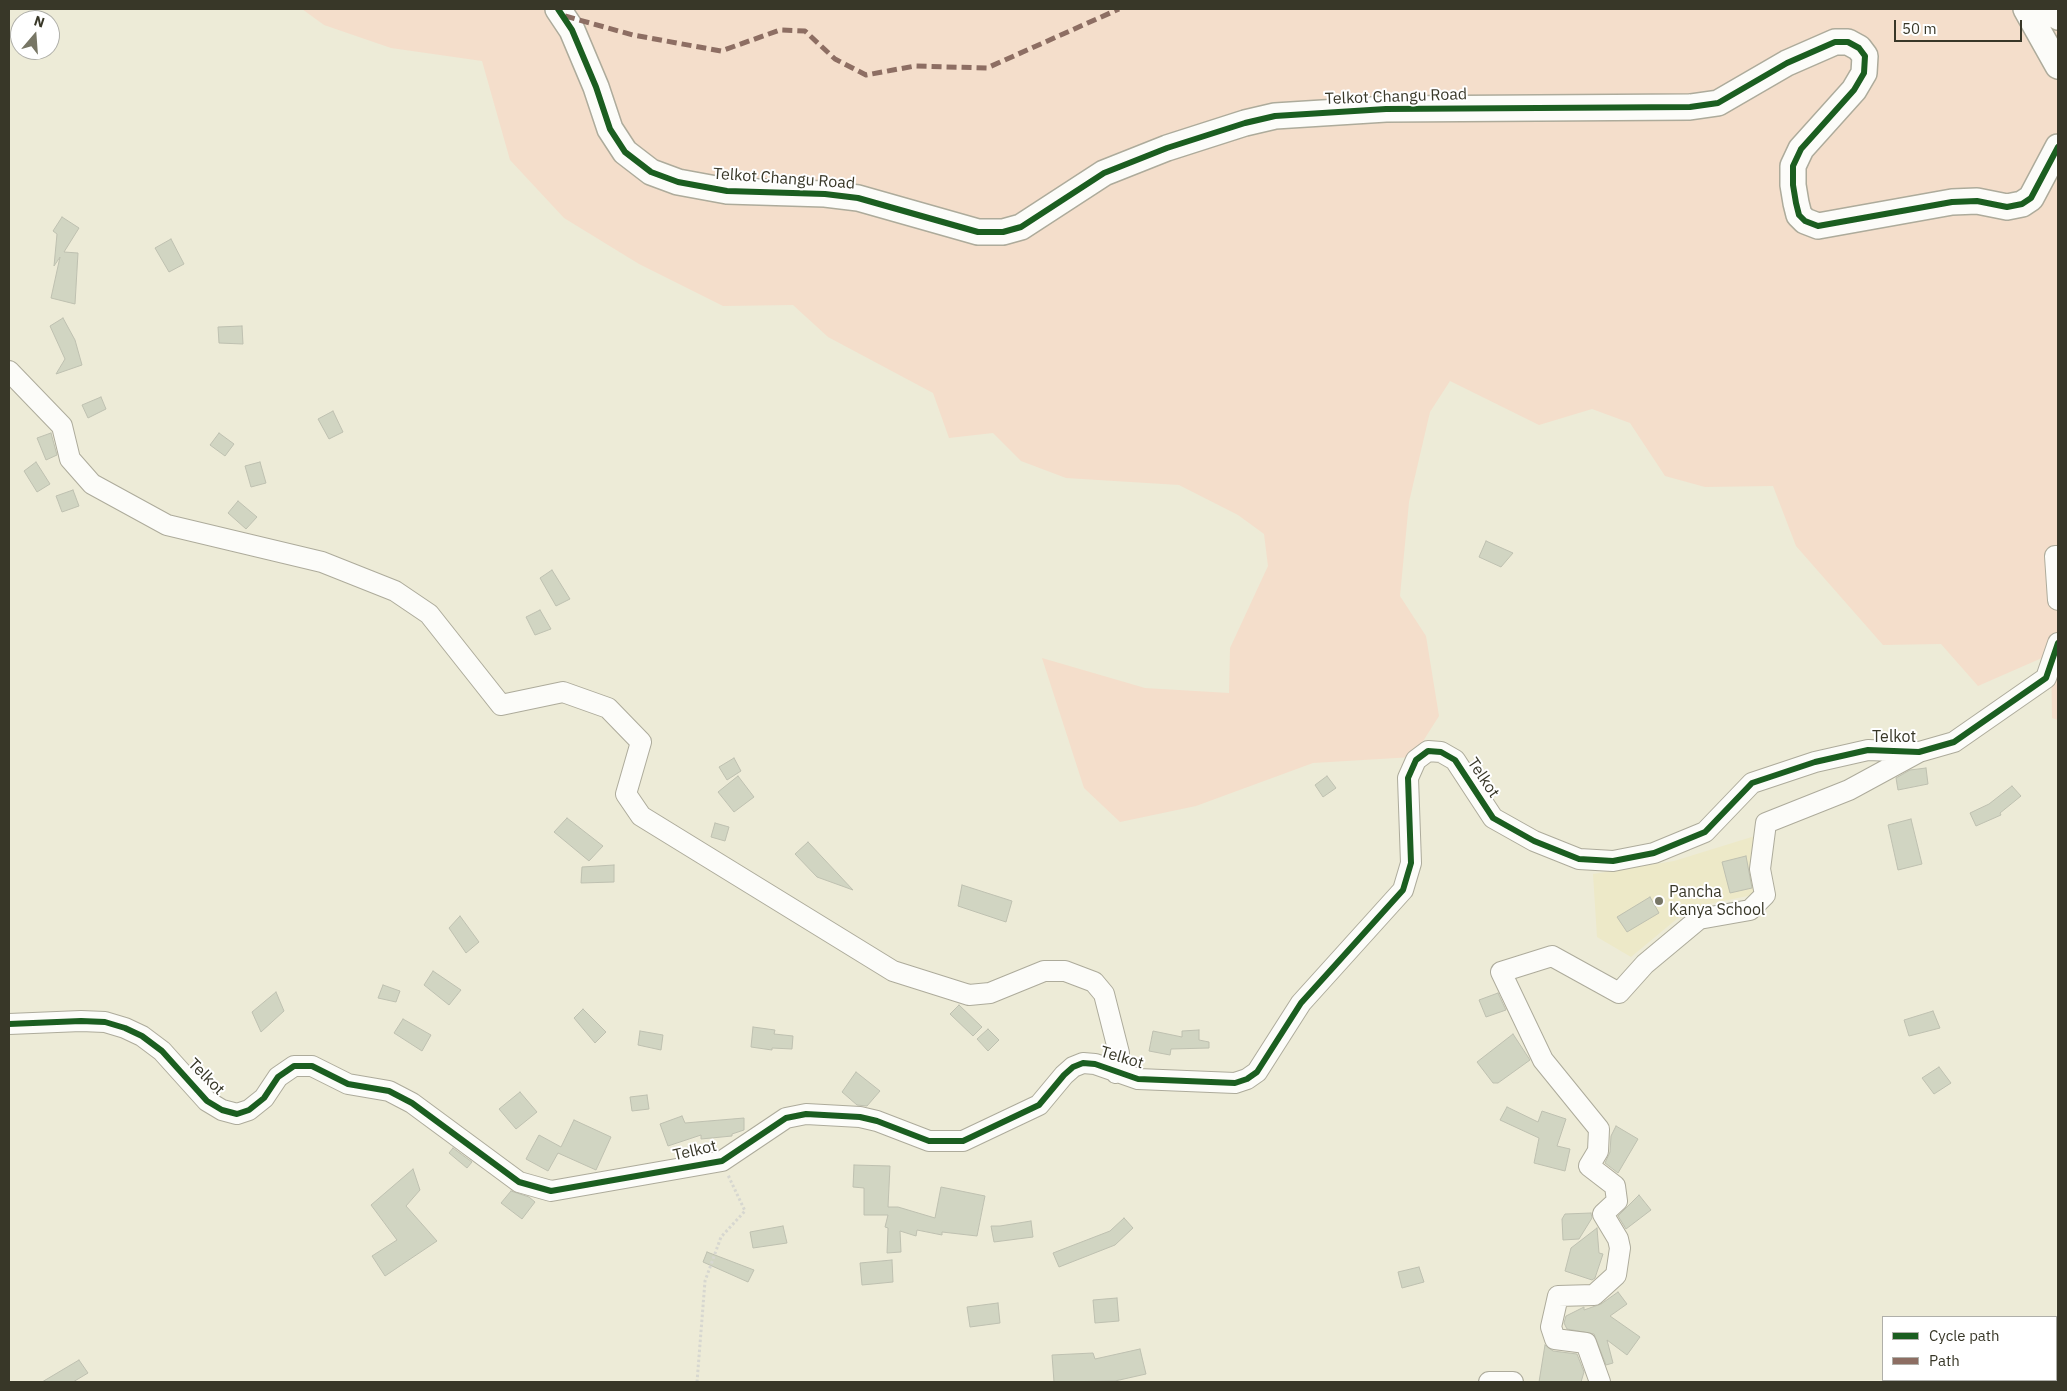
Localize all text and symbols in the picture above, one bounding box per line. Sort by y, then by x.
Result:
north arrow [10,10,60,60]
scale bar [1897,10,2024,42]
text: N [32,12,47,32]
text: 50 m [1902,19,1937,38]
street label: Telkot Changu Road [1324,85,1468,109]
street label: Telkot Changu Road [712,164,856,194]
street label: Telkot [1872,727,1916,747]
street label: Telkot [1463,754,1503,802]
place label: Pancha Kanya School [1669,882,1765,920]
marker: Pancha Kanya School [1653,895,1665,907]
street label: Telkot [1098,1043,1146,1073]
street label: Telkot [184,1055,228,1099]
street label: Telkot [671,1137,719,1165]
legend [1882,1316,2057,1381]
text: Cycle path [1929,1326,2000,1345]
text: Path [1929,1351,1960,1370]

